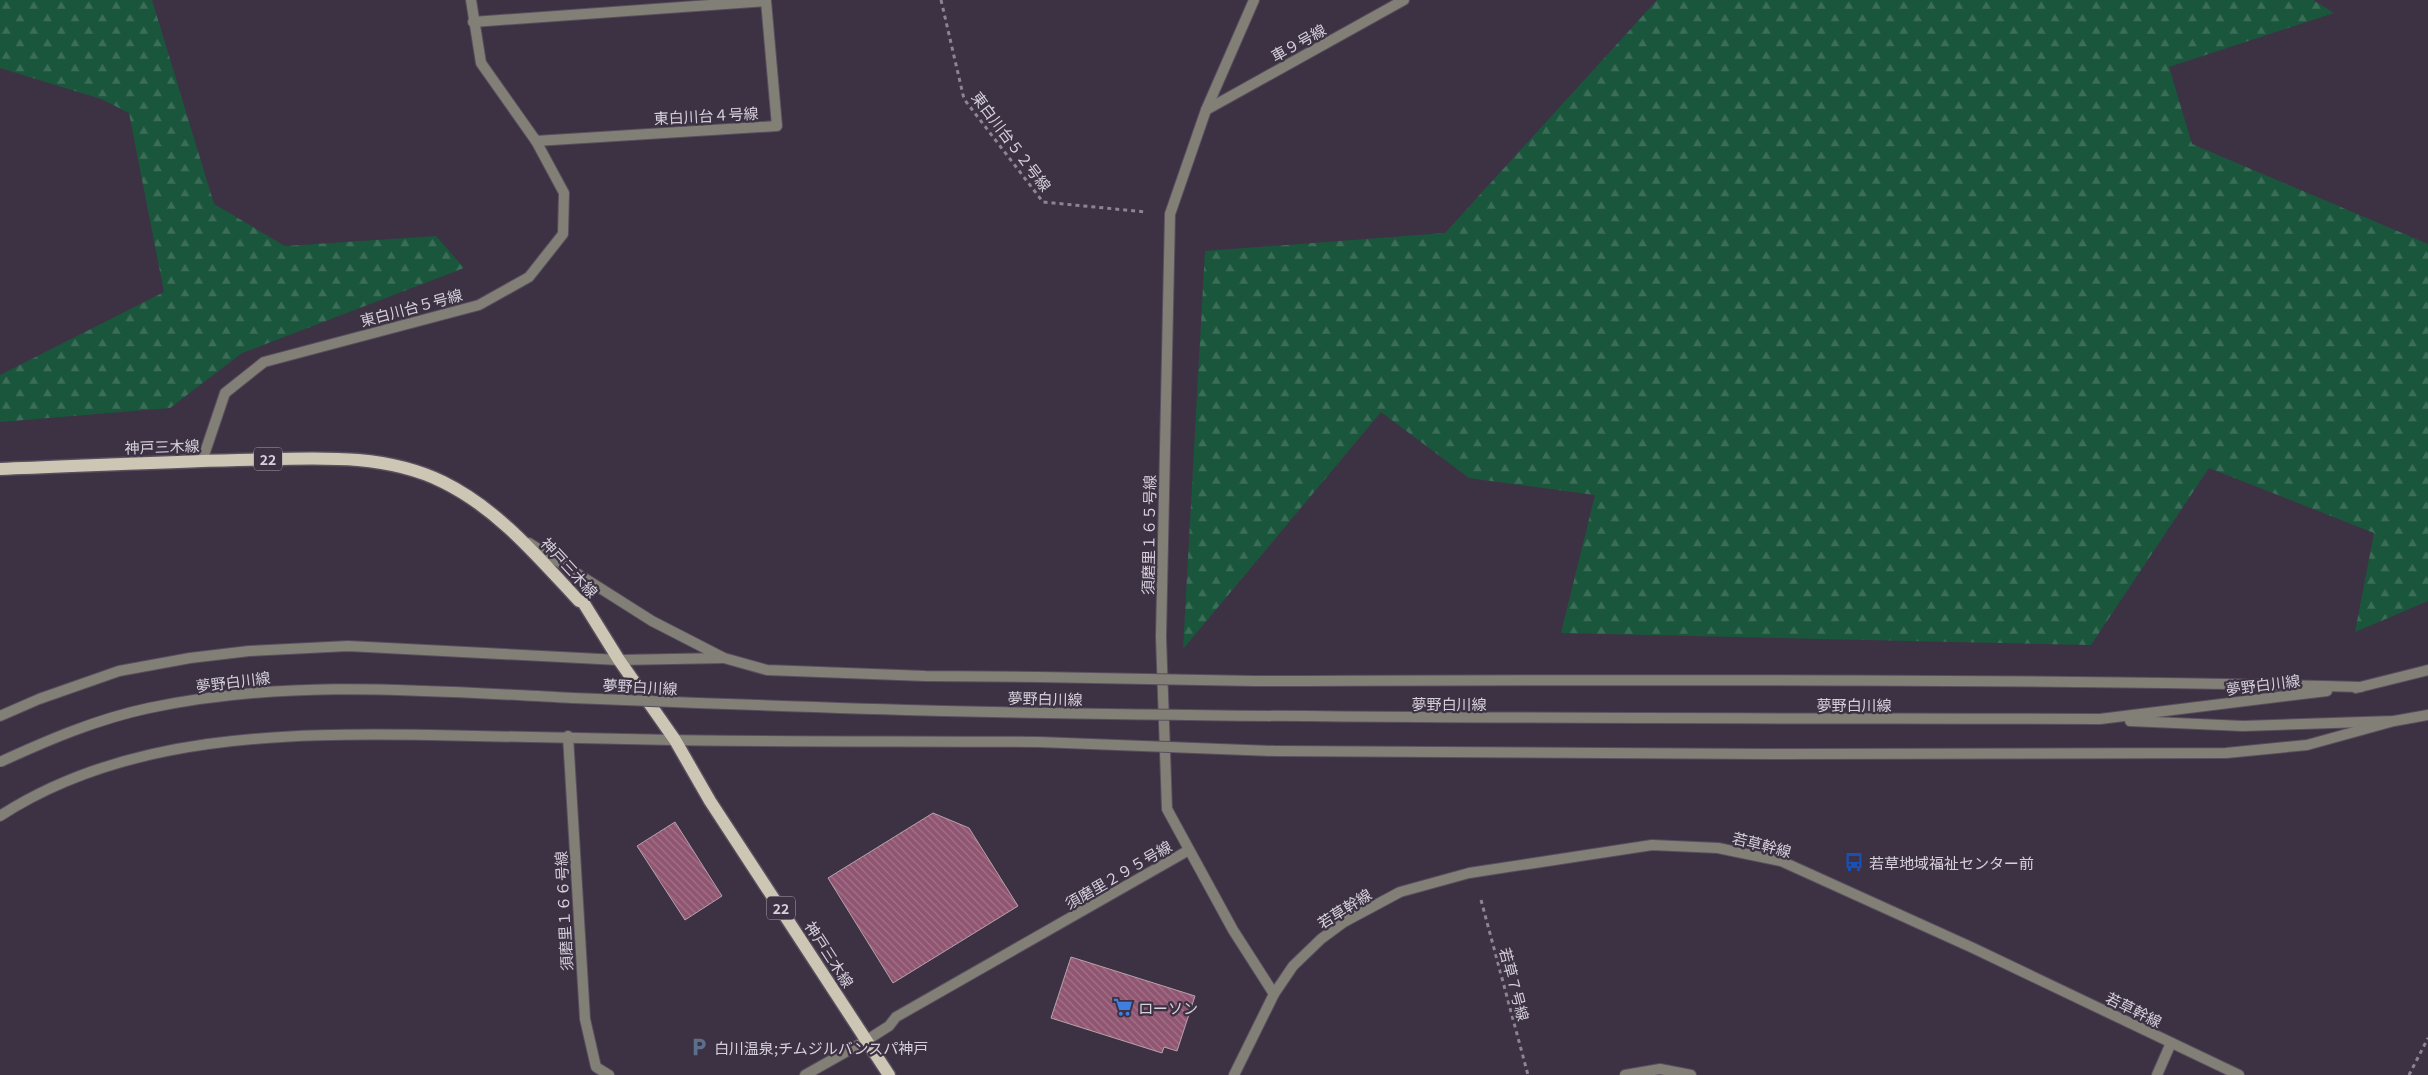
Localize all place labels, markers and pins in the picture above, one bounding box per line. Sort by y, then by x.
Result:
bus stop icon: 若草地域福祉センター前 [1843,851,1865,873]
place label: 若草地域福祉センター前 [1869,852,2034,873]
supermarket icon: ローソン [1112,996,1134,1018]
place label: ローソン [1138,997,1198,1018]
parking icon: 白川温泉;チムジルバンスパ神戸 [688,1036,710,1058]
place label: 白川温泉;チムジルバンスパ神戸 [714,1037,928,1058]

